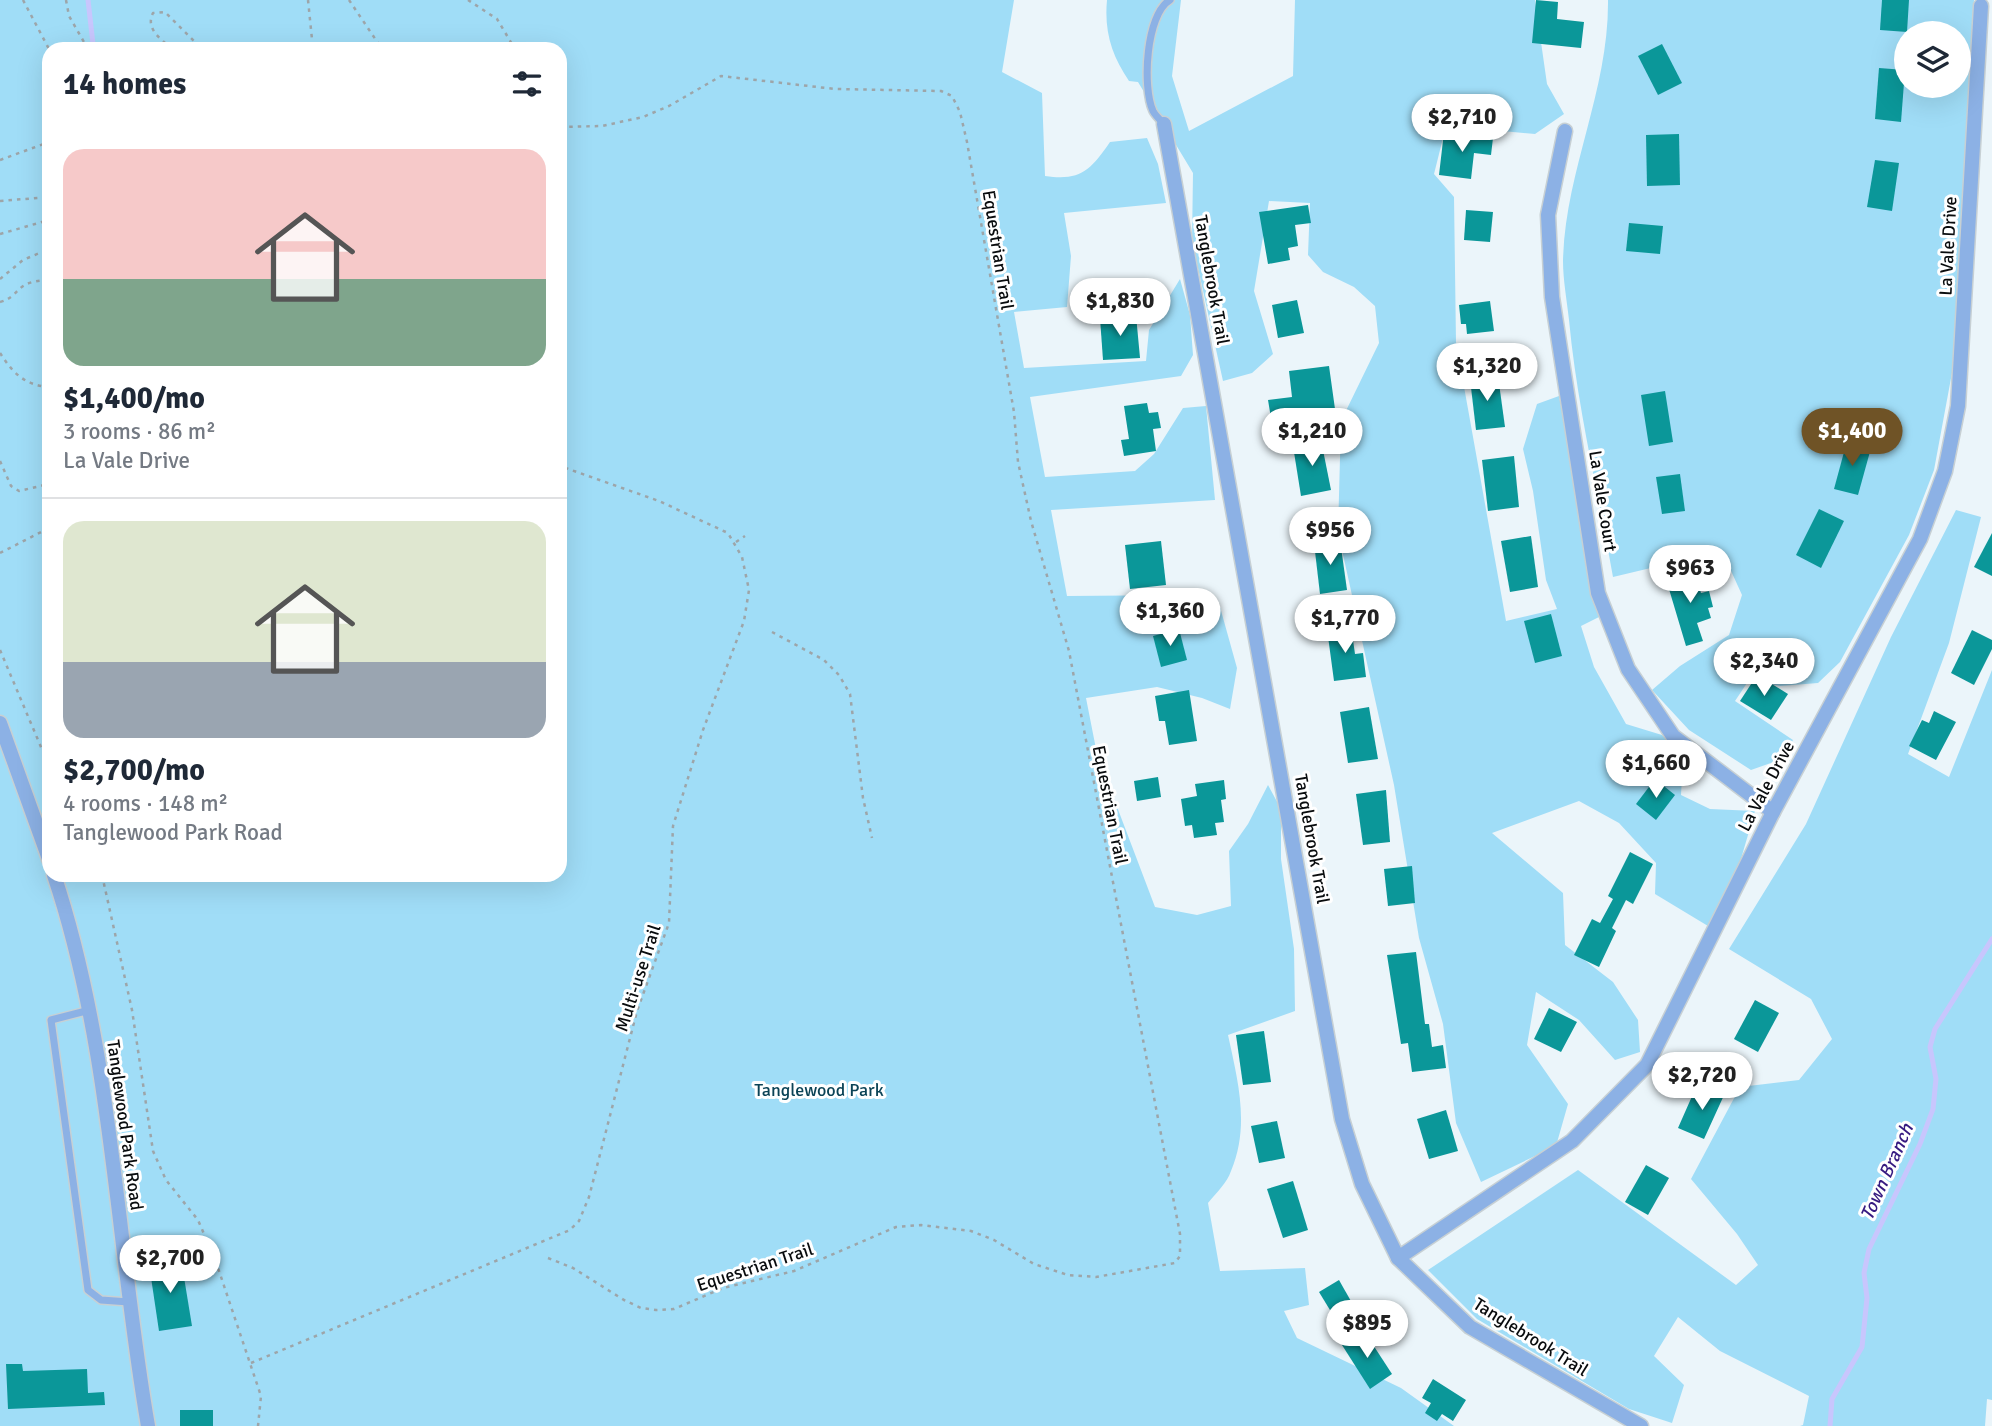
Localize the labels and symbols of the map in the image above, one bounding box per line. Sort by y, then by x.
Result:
pin: $2,710 [1405,94,1519,154]
street label: Equestrian Trail [978,189,1018,311]
street label: La Vale Drive [1934,196,1962,296]
street label: Tanglebrook Trail [1190,213,1234,347]
pin: $1,830 [1063,278,1177,338]
pin: $1,320 [1430,344,1544,403]
pin: $1,210 [1255,408,1369,468]
pin: $1,400 [1795,408,1909,468]
street label: La Vale Court [1584,449,1622,553]
pin: $956 [1289,508,1371,567]
pin: $963 [1649,546,1731,605]
pin: $1,360 [1113,588,1227,648]
pin: $1,770 [1288,596,1402,655]
pin: $2,340 [1707,638,1821,698]
street label: La Vale Drive [1733,737,1799,835]
pin: $1,660 [1599,740,1713,800]
street label: Equestrian Trail [1088,744,1132,866]
street label: Tanglebrook Trail [1290,772,1334,906]
street label: Multi-use Trail [610,922,666,1034]
street label: Tanglewood Park Road [102,1038,148,1212]
pin: $2,720 [1645,1052,1759,1112]
park label: Tanglewood Park [754,1079,884,1101]
water label: Town Branch [1855,1119,1919,1224]
pin: $2,700 [113,1236,227,1295]
street label: Equestrian Trail [694,1238,816,1296]
street label: Tanglebrook Trail [1469,1293,1593,1381]
pin: $895 [1326,1300,1408,1360]

